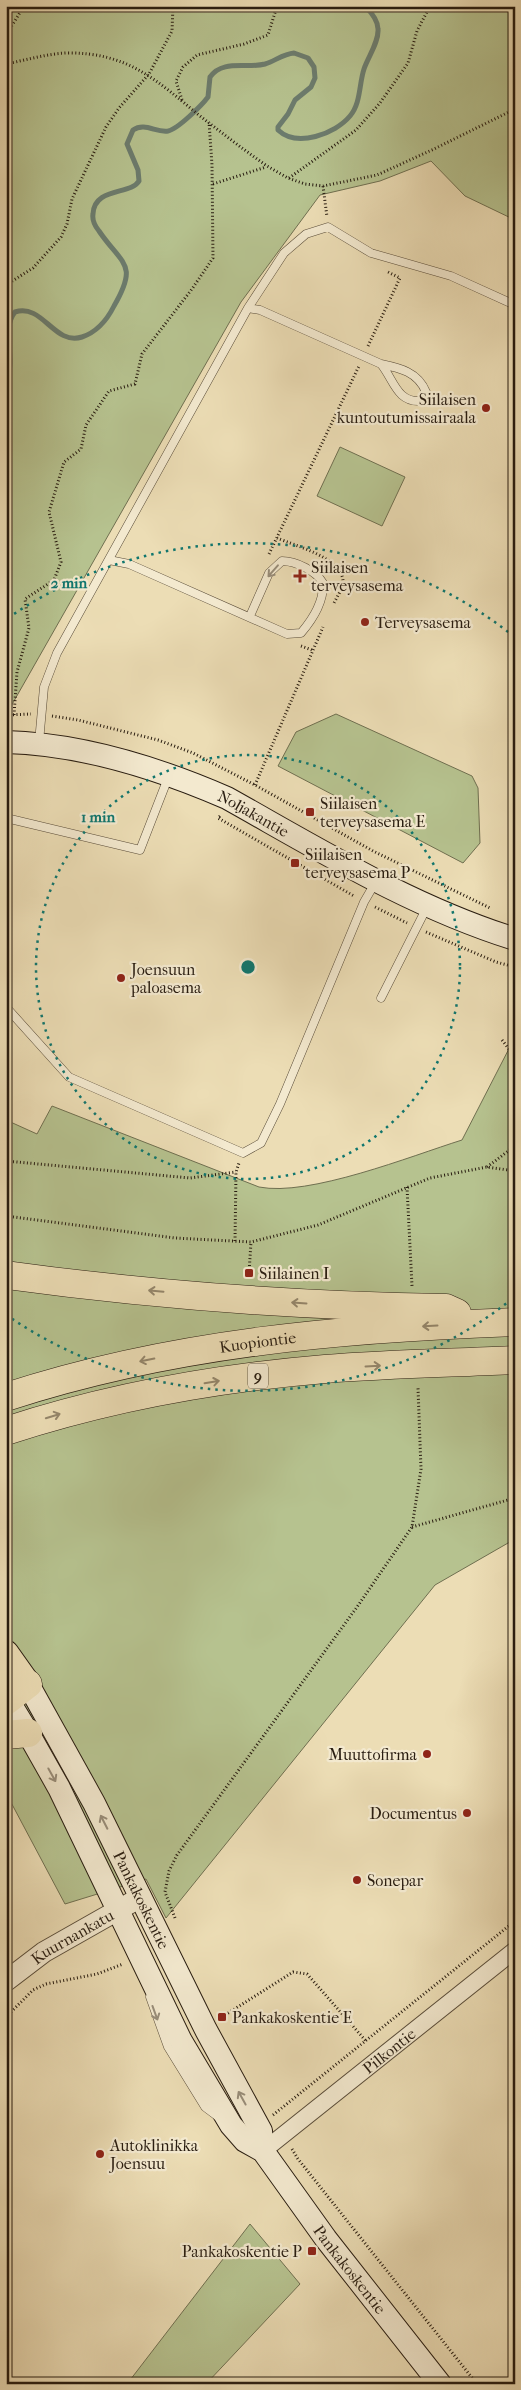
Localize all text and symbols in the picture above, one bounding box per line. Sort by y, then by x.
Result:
place label: Siilaisen kuntoutumissairaala [337,390,477,427]
marker: Siilaisen kuntoutumissairaala [480,402,492,414]
place label: Siilaisen terveysasema [311,558,404,595]
one-way arrow [267,565,278,578]
marker: Siilaisen terveysasema [293,569,307,583]
text: 2 min [51,574,88,592]
place label: Terveysasema [375,613,471,632]
marker: Terveysasema [359,616,371,628]
street label: Noljakantie [215,786,292,841]
place label: Siilaisen terveysasema E [320,794,426,831]
marker: Siilaisen terveysasema E [304,806,316,818]
text: 1 min [81,808,115,826]
place label: Siilaisen terveysasema P [305,845,411,882]
marker: Siilaisen terveysasema P [289,857,301,869]
centre of rings [239,958,257,976]
place label: Joensuun paloasema [129,960,202,997]
marker: Joensuun paloasema [115,972,127,984]
place label: Siilainen I [259,1264,329,1283]
marker: Siilainen I [243,1267,255,1279]
one-way arrow [148,1287,164,1296]
one-way arrow [291,1298,307,1308]
one-way arrow [422,1322,438,1331]
street label: Kuopiontie [218,1328,297,1357]
one-way arrow [139,1356,155,1365]
one-way arrow [365,1362,381,1371]
road number: 9 [248,1364,268,1388]
one-way arrow [203,1377,219,1387]
one-way arrow [44,1410,60,1420]
place label: Muuttofirma [329,1745,418,1764]
marker: Muuttofirma [421,1748,433,1760]
one-way arrow [47,1768,57,1782]
place label: Documentus [370,1804,457,1823]
marker: Documentus [461,1807,473,1819]
one-way arrow [99,1815,109,1830]
street label: Pankakoskentie [109,1848,174,1952]
place label: Sonepar [367,1871,423,1890]
marker: Sonepar [351,1874,363,1886]
street label: Kuurnankatu [27,1905,117,1968]
one-way arrow [151,2005,160,2021]
place label: Pankakoskentie E [232,2008,353,2027]
marker: Pankakoskentie E [216,2011,228,2023]
street label: Pilkontie [359,2024,419,2078]
one-way arrow [237,2092,247,2106]
place label: Autoklinikka Joensuu [108,2136,199,2173]
marker: Autoklinikka Joensuu [94,2148,106,2160]
street label: Pankakoskentie [309,2222,390,2318]
place label: Pankakoskentie P [182,2242,302,2261]
marker: Pankakoskentie P [306,2245,318,2257]

